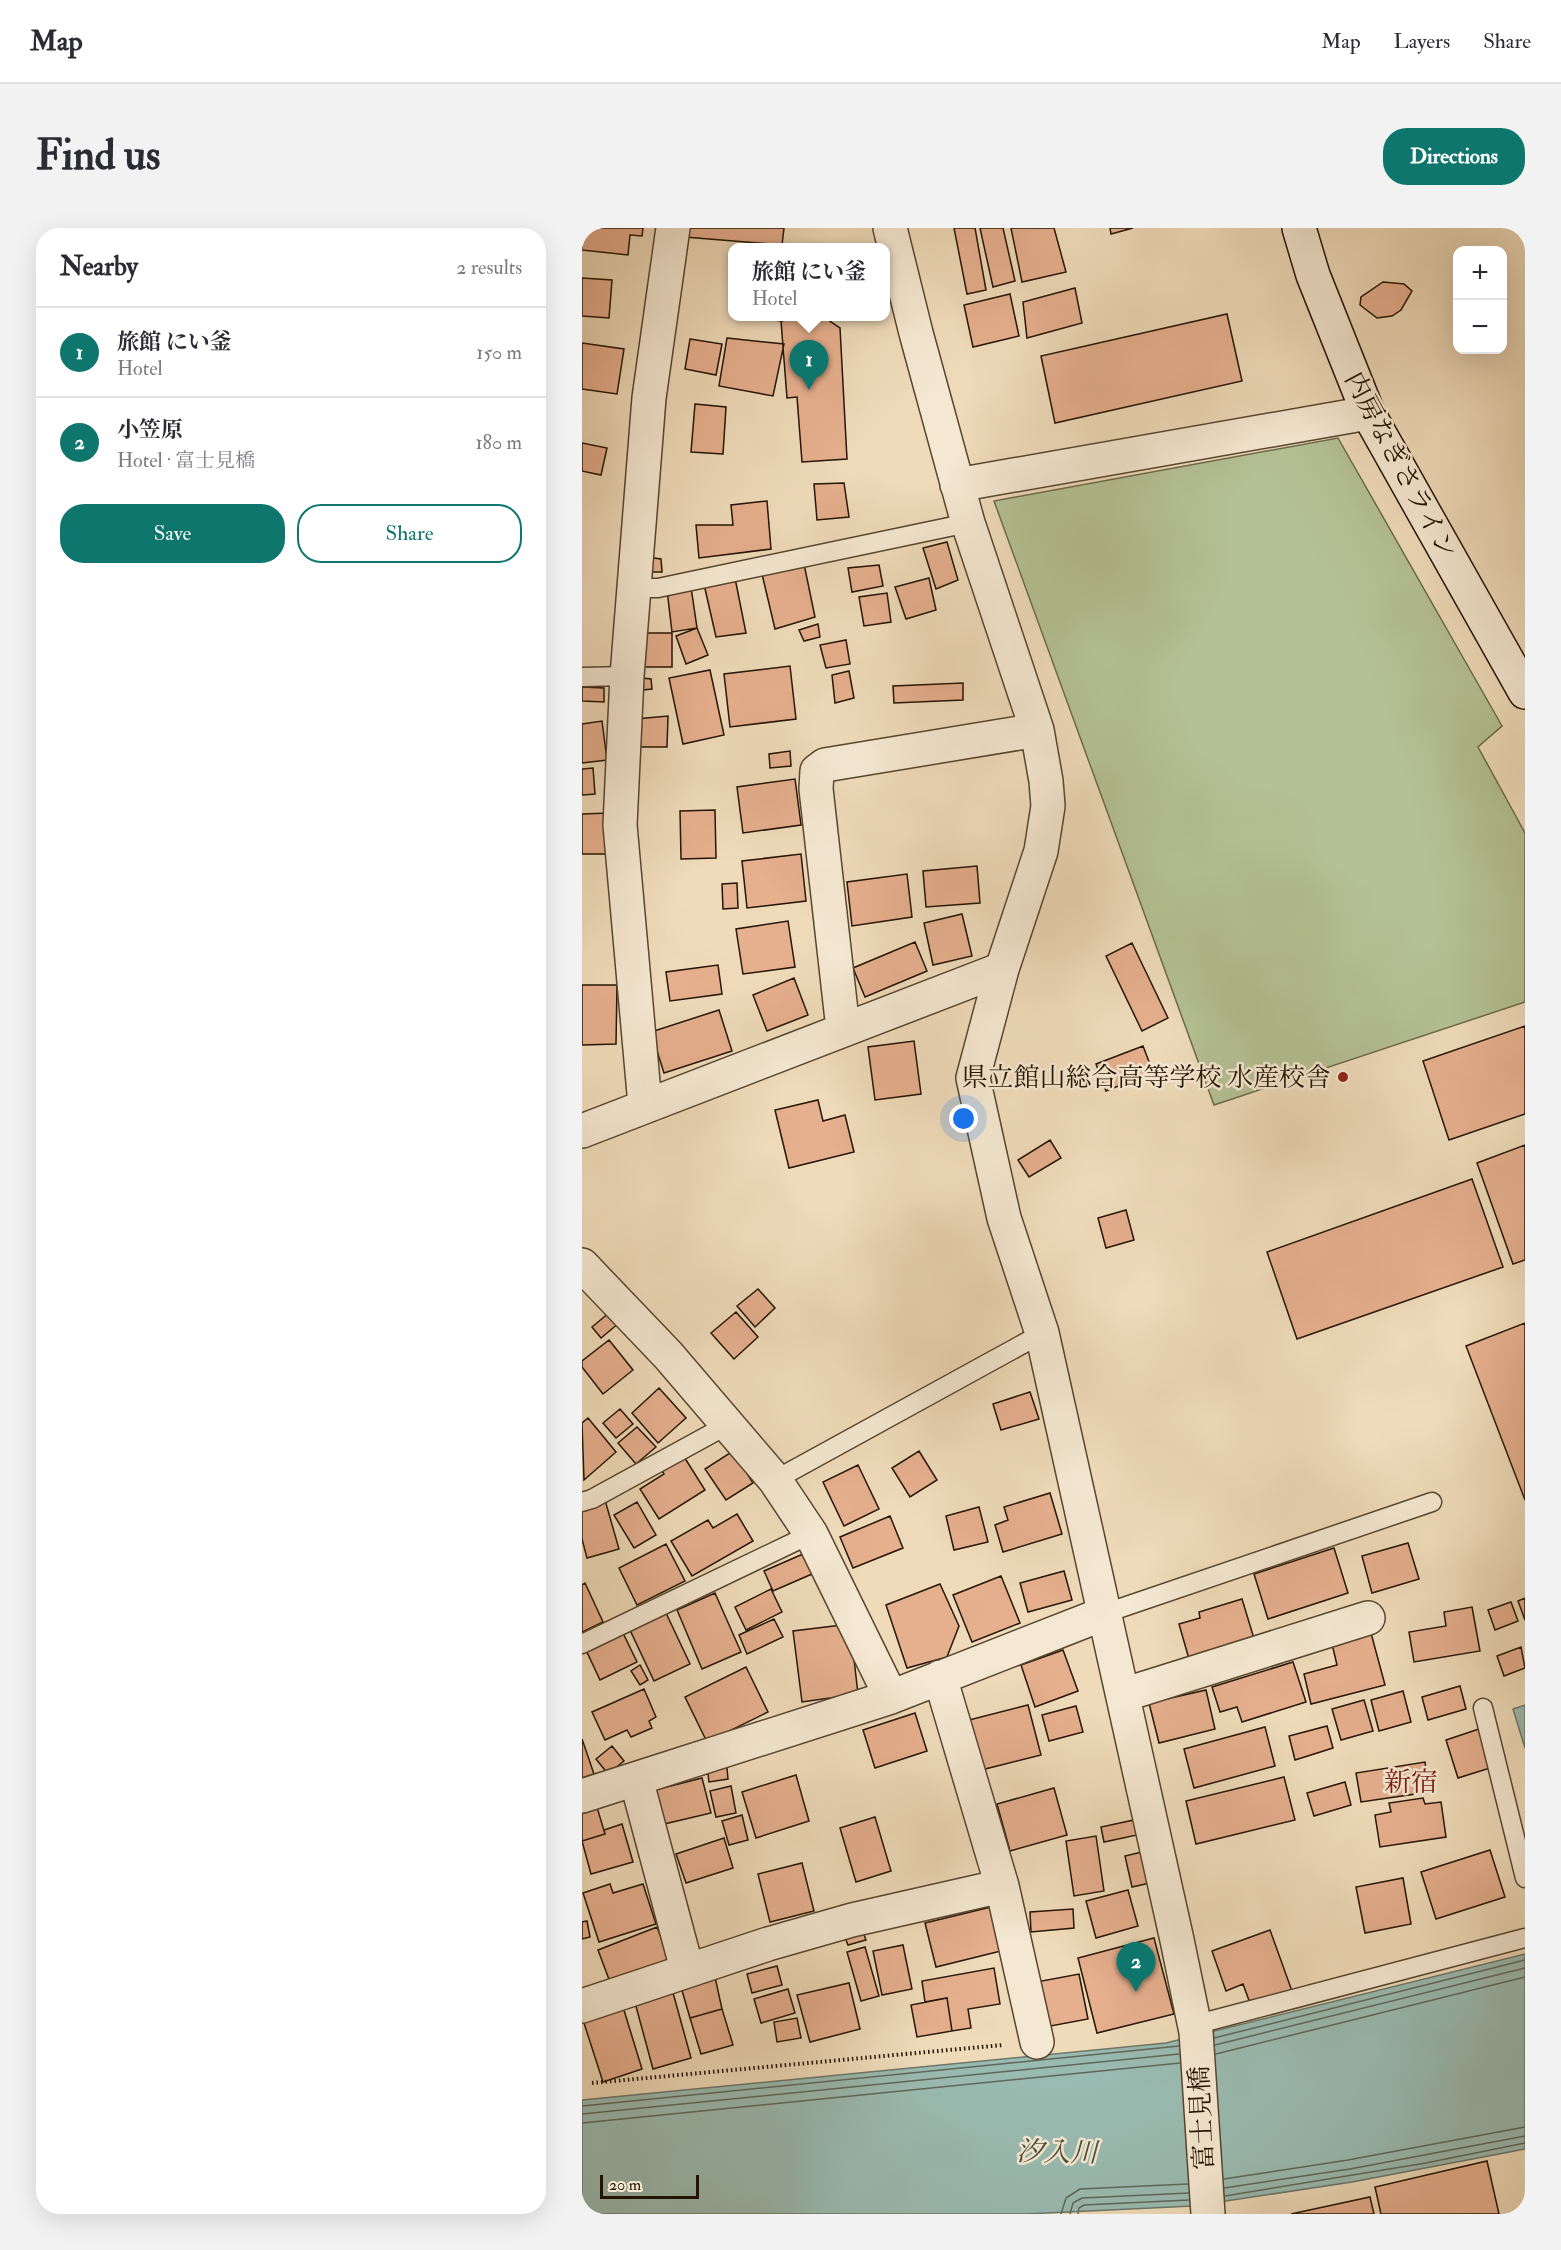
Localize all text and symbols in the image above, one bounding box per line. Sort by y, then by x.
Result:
text: Map [30,24,83,59]
text: Map [1321,28,1361,55]
text: Layers [1394,28,1450,55]
text: Share [1483,28,1531,55]
button: Directions [1383,128,1525,185]
text: Find us [36,130,160,182]
popup [728,243,890,321]
map controls [1453,246,1507,354]
button: + [1453,246,1507,300]
text: Nearby [60,251,138,283]
text: 2 results [456,255,522,280]
text: 旅館 にい釜 [752,258,866,286]
text: Hotel [752,286,797,311]
button: − [1453,300,1507,354]
text: 旅館 にい釜 [117,328,232,356]
text: 1 [76,340,83,365]
text: 150 m [476,340,522,365]
pin: 1 [790,340,828,390]
text: Hotel [117,356,163,381]
street label: 内房なぎさライン [1337,366,1463,564]
text: 小笠原 [117,416,183,444]
text: 2 [74,430,85,455]
text: 180 m [475,430,522,455]
text: Hotel · 富士見橋 [117,448,255,473]
button: Save [60,504,285,563]
button: Share [297,504,522,563]
place label: 県立館山総合高等学校 水産校舎 [962,1062,1331,1094]
marker: 県立館山総合高等学校 水産校舎 [1336,1070,1350,1084]
your location [949,1104,978,1133]
district label: 新宿 [1384,1766,1438,1799]
pin: 2 [1116,1942,1156,1992]
street label: 富士見橋 [1183,2065,1221,2171]
water label: 汐入川 [1016,2135,1101,2170]
scale bar [600,2172,699,2200]
text: 20 m [609,2175,641,2195]

